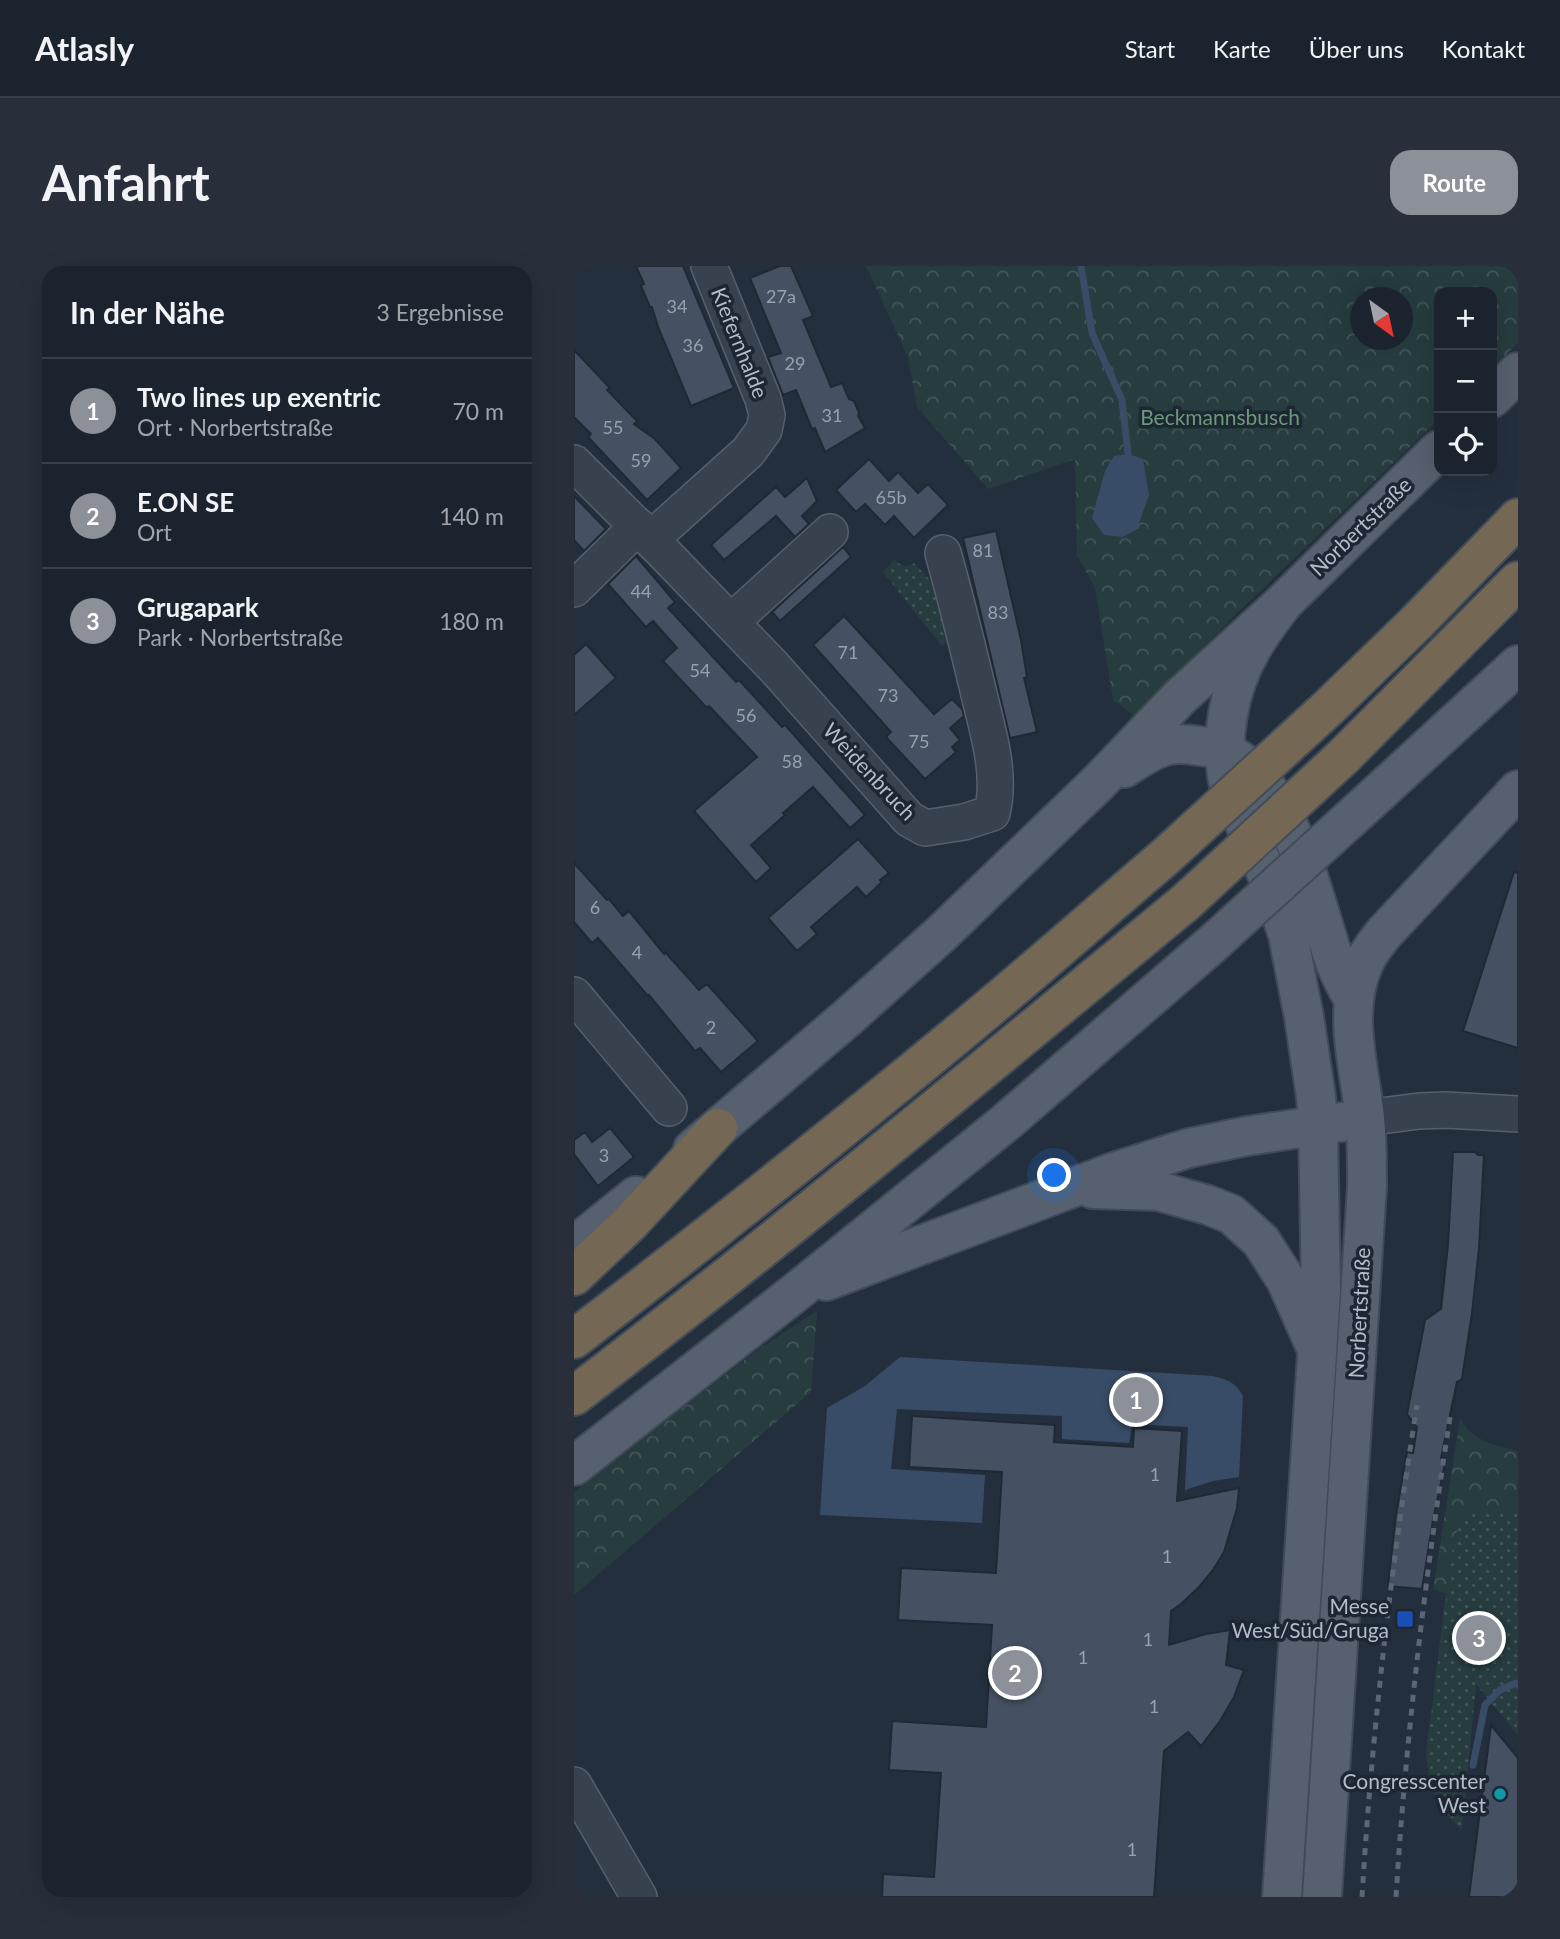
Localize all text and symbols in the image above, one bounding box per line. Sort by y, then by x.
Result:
text: Atlasly [35,28,134,68]
text: Start [1125,34,1175,63]
text: Karte [1213,34,1271,63]
text: Über uns [1309,34,1404,63]
text: Kontakt [1442,34,1525,63]
button: Route [1390,150,1518,215]
text: Anfahrt [42,153,210,211]
street label: Kiefernhalde [707,283,774,402]
house number: 27a [766,285,796,307]
north arrow [1350,287,1413,350]
map controls [1434,287,1497,476]
button: + [1434,287,1497,350]
text: In der Nähe [70,294,225,330]
house number: 34 [667,295,687,317]
text: 3 Ergebnisse [376,298,504,326]
house number: 36 [683,334,703,356]
button: − [1434,350,1497,413]
house number: 29 [785,352,805,374]
text: Two lines up exentric [137,381,381,413]
text: 1 [86,397,100,425]
text: 70 m [453,397,504,425]
house number: 31 [822,404,842,426]
park label: Beckmannsbusch [1140,404,1300,429]
text: Ort · Norbertstraße [137,413,333,441]
button: locate [1434,413,1497,476]
house number: 55 [603,416,623,438]
house number: 59 [631,449,651,471]
street label: Norbertstraße [1304,471,1416,580]
text: E.ON SE [137,486,234,518]
house number: 65b [876,486,906,508]
text: 2 [86,502,100,530]
text: 140 m [439,502,504,530]
text: Ort [137,518,172,546]
house number: 81 [973,539,993,561]
house number: 44 [631,580,651,602]
text: Grugapark [137,591,259,623]
house number: 83 [988,601,1008,623]
text: 3 [86,607,100,635]
text: 180 m [439,607,504,635]
text: Park · Norbertstraße [137,623,343,651]
house number: 71 [838,641,858,663]
house number: 54 [690,659,710,681]
house number: 73 [878,684,898,706]
house number: 56 [736,704,756,726]
street label: Weidenbruch [819,717,922,825]
house number: 75 [909,730,929,752]
house number: 58 [782,750,802,772]
house number: 6 [590,896,600,918]
house number: 4 [632,941,642,963]
house number: 2 [706,1016,716,1038]
house number: 3 [599,1144,609,1166]
your location [1037,1158,1071,1192]
street label: Norbertstraße [1343,1247,1374,1379]
pin: 1 [1113,1374,1159,1426]
house number: 1 [1150,1463,1160,1485]
house number: 1 [1162,1545,1172,1567]
place label: Messe West/Süd/Gruga [1231,1593,1389,1642]
marker: Messe West/Süd/Gruga [1395,1609,1415,1629]
pin: 3 [1456,1612,1502,1664]
house number: 1 [1143,1628,1153,1650]
house number: 1 [1078,1646,1088,1668]
pin: 2 [992,1647,1038,1699]
house number: 1 [1149,1695,1159,1717]
place label: Congresscenter West [1342,1768,1486,1817]
marker: Congresscenter West [1492,1786,1508,1802]
house number: 1 [1127,1838,1137,1860]

